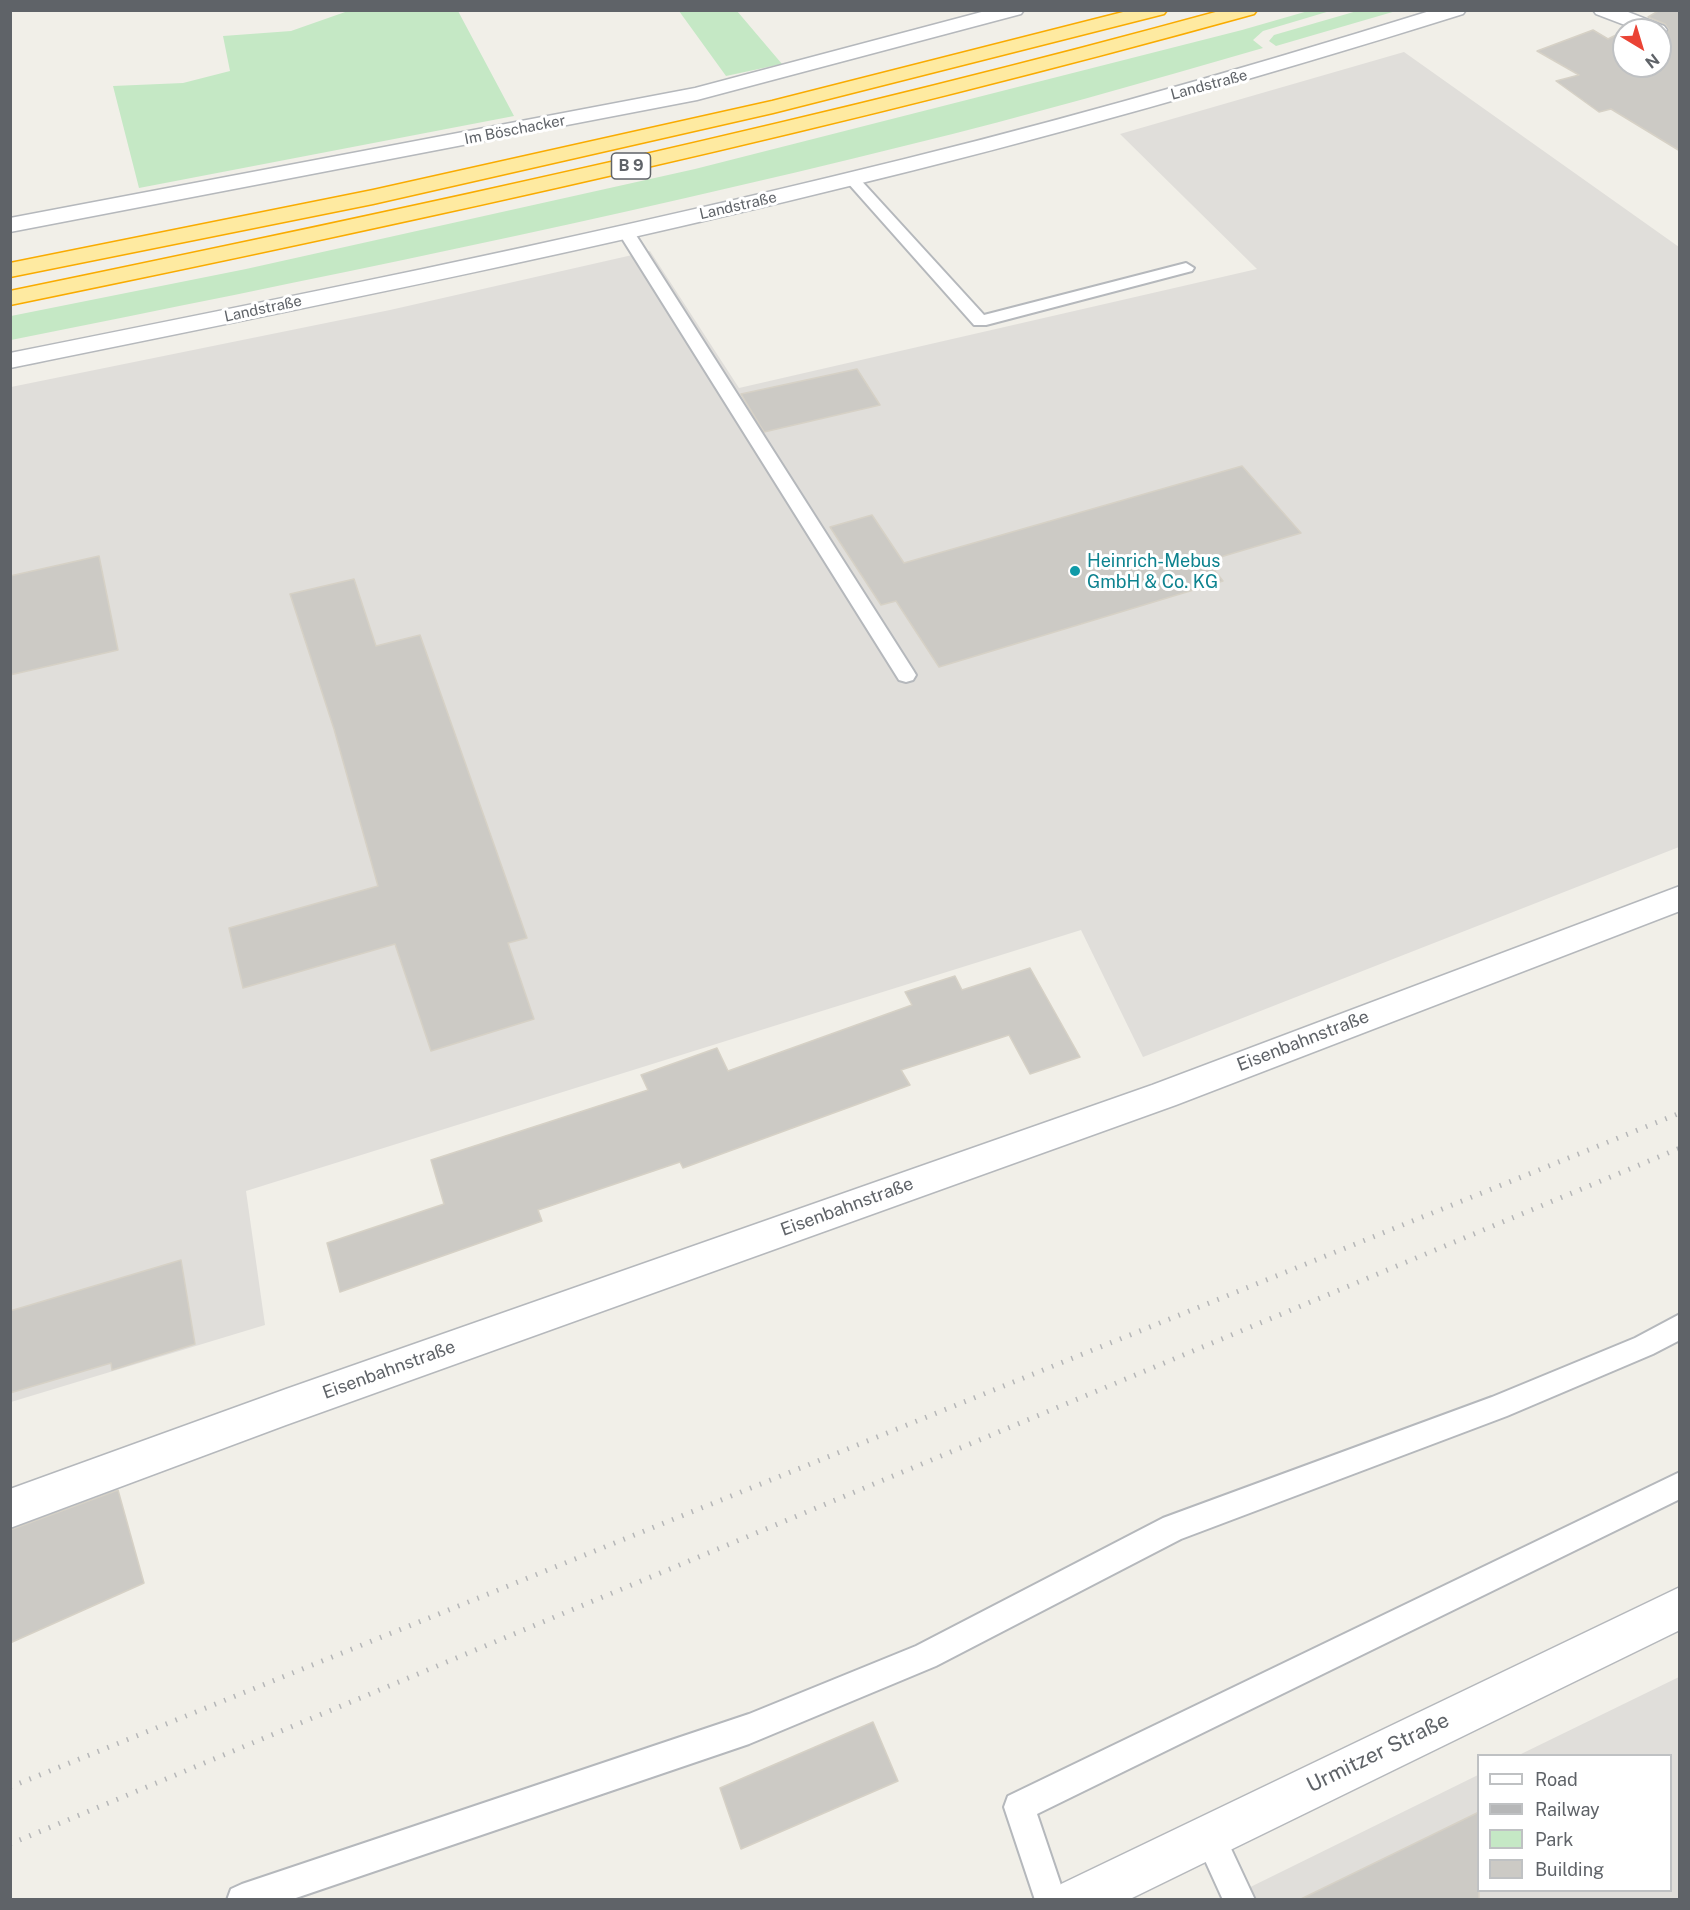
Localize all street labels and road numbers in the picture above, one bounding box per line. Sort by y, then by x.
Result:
street label: Landstraße [1169,66,1249,104]
street label: Im Böschacker [463,111,567,149]
road number: B 9 [612,153,650,179]
street label: Landstraße [698,188,778,224]
street label: Landstraße [223,292,303,326]
street label: Eisenbahnstraße [1234,1006,1372,1076]
street label: Eisenbahnstraße [778,1173,916,1241]
street label: Eisenbahnstraße [320,1336,458,1404]
street label: Urmitzer Straße [1303,1708,1453,1798]

